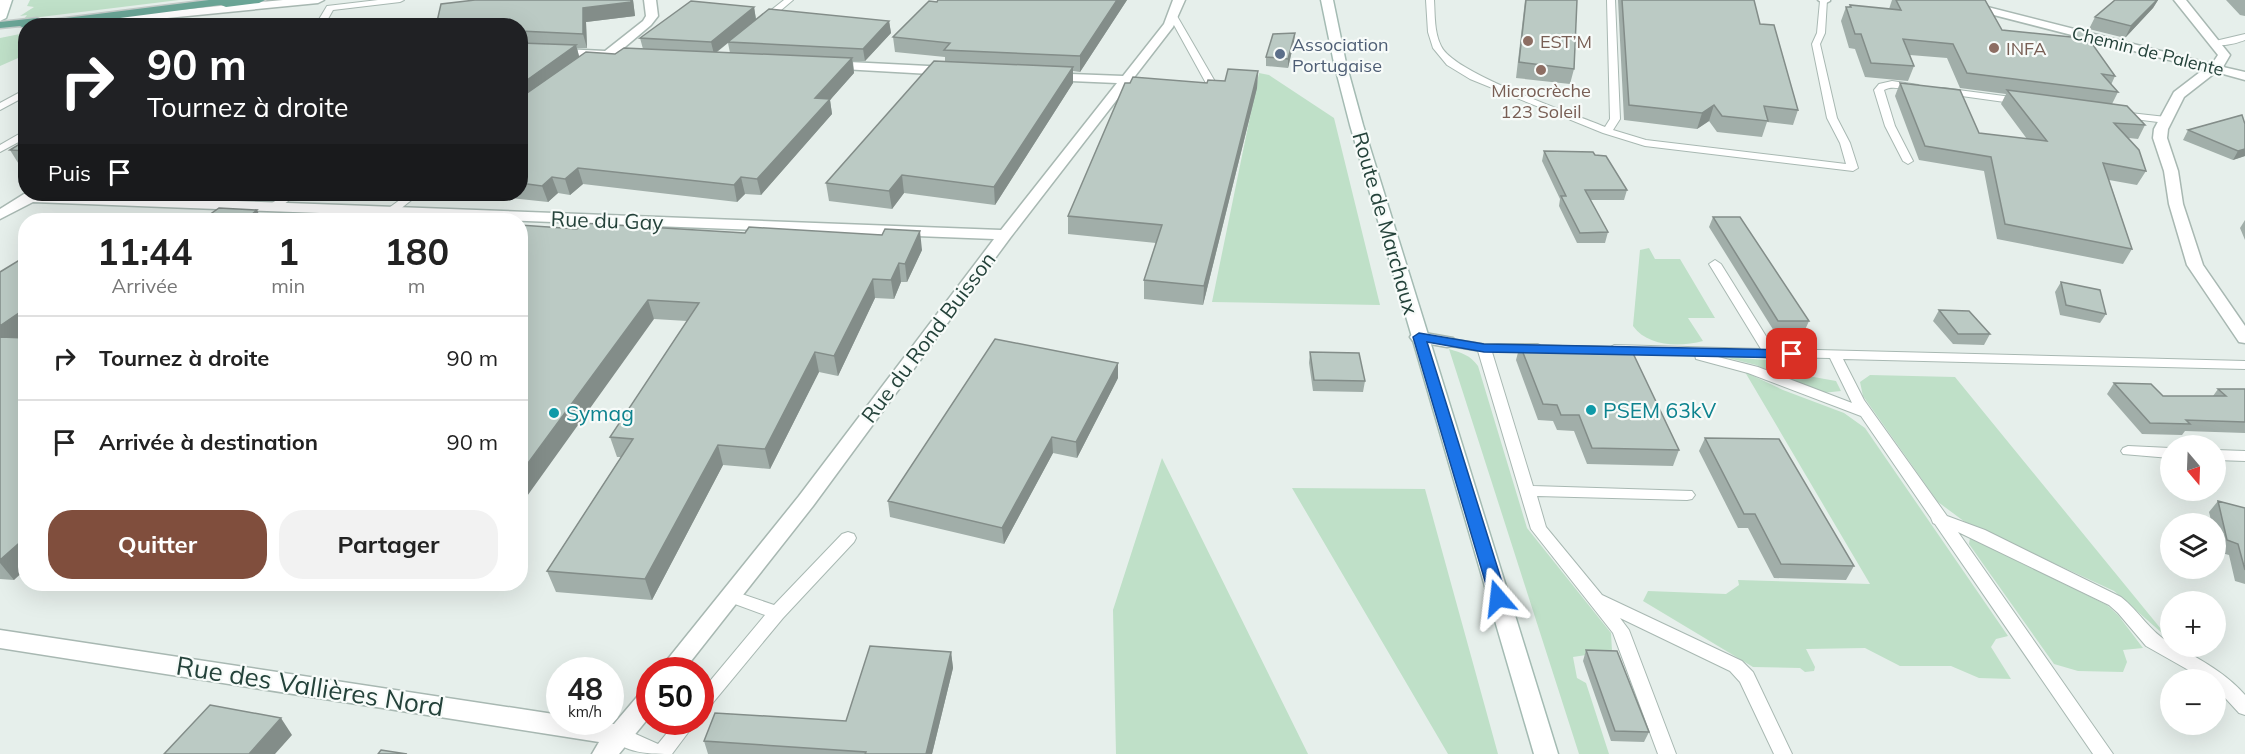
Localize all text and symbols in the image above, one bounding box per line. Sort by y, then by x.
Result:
street label: Chemin de Palente [2070,21,2226,81]
place label: EST’M [1540,30,1592,53]
place label: Association Portugaise [1292,33,1389,77]
marker: EST’M [1521,34,1535,48]
place label: INFA [2006,37,2046,60]
text: 90 m [147,38,247,91]
marker: INFA [1987,41,2001,55]
icon: right [48,42,126,120]
marker: Association Portugaise [1273,47,1287,61]
marker: Microcrèche 123 Soleil [1534,63,1548,77]
place label: Microcrèche 123 Soleil [1491,79,1591,123]
text: Tournez à droite [147,90,348,124]
street label: Route de Marchaux [1347,129,1425,317]
icon: arrive [103,156,136,189]
text: Puis [48,159,91,187]
street label: Rue du Gay [550,205,664,235]
text: 11:44 [97,229,192,274]
text: 1 [277,229,299,274]
text: 180 [384,229,449,274]
street label: Rue du Rond Buisson [855,247,1001,427]
text: Arrivée [112,273,178,298]
text: min [271,273,305,298]
text: m [408,273,425,298]
pin [1766,328,1817,379]
icon: arrive [1775,337,1808,370]
icon: right [48,342,81,375]
text: Tournez à droite [99,344,269,372]
text: 90 m [447,344,498,372]
place label: PSEM 63kV [1603,397,1717,423]
place label: Symag [566,400,634,426]
marker: PSEM 63kV [1584,403,1598,417]
marker: Symag [547,406,561,420]
icon: arrive [48,426,81,459]
text: Arrivée à destination [99,428,318,456]
text: 90 m [447,428,498,456]
north arrow [2160,435,2226,501]
map controls [2160,435,2226,735]
button: Quitter [48,510,267,579]
button: Partager [279,510,498,579]
button: layers [2160,513,2226,579]
position arrow [1466,566,1530,630]
button: + [2160,591,2226,657]
street label: Rue des Vallières Nord [174,649,446,723]
speed limit sign: 50 [636,657,714,735]
button: − [2160,669,2226,735]
text: 48 [567,670,603,708]
text: km/h [568,702,602,721]

